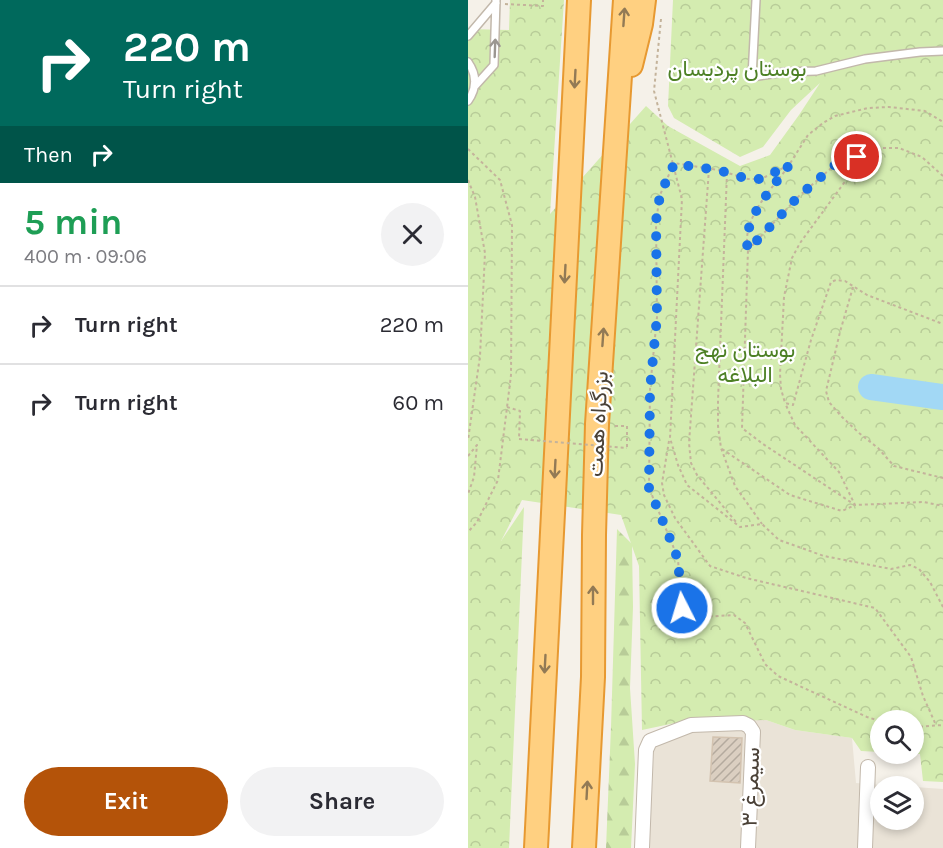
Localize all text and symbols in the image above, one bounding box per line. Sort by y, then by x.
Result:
one-way arrow [619,7,630,27]
text: 220 m [123,22,251,72]
icon: right [24,24,102,102]
one-way arrow [489,39,500,59]
park label: بوستان پردیسان [668,56,806,83]
one-way arrow [570,69,581,89]
text: Turn right [123,73,243,105]
pin [831,131,882,182]
icon: right [85,138,118,171]
icon: arrive [840,140,873,173]
text: Then [24,142,73,168]
text: 5 min [24,201,122,243]
button: close [381,203,444,266]
text: 400 m · 09:06 [24,245,147,268]
one-way arrow [560,264,571,284]
icon: right [24,309,57,342]
text: Turn right [75,312,178,338]
text: 220 m [380,312,444,338]
one-way arrow [598,327,609,347]
park label: بوستان نهج البلاغه [695,337,795,388]
street label: بزرگراه همت [582,370,614,478]
icon: right [24,387,57,420]
text: Turn right [75,390,178,416]
text: 60 m [393,390,444,416]
one-way arrow [550,458,561,478]
position arrow [650,576,714,640]
one-way arrow [587,585,599,605]
one-way arrow [540,653,551,673]
map controls [870,710,924,830]
button: search [870,710,924,764]
street label: سیمرغ ۳ [737,747,766,827]
button: Exit [24,767,228,836]
button: Share [240,767,444,836]
button: layers [870,776,924,830]
one-way arrow [582,780,593,800]

